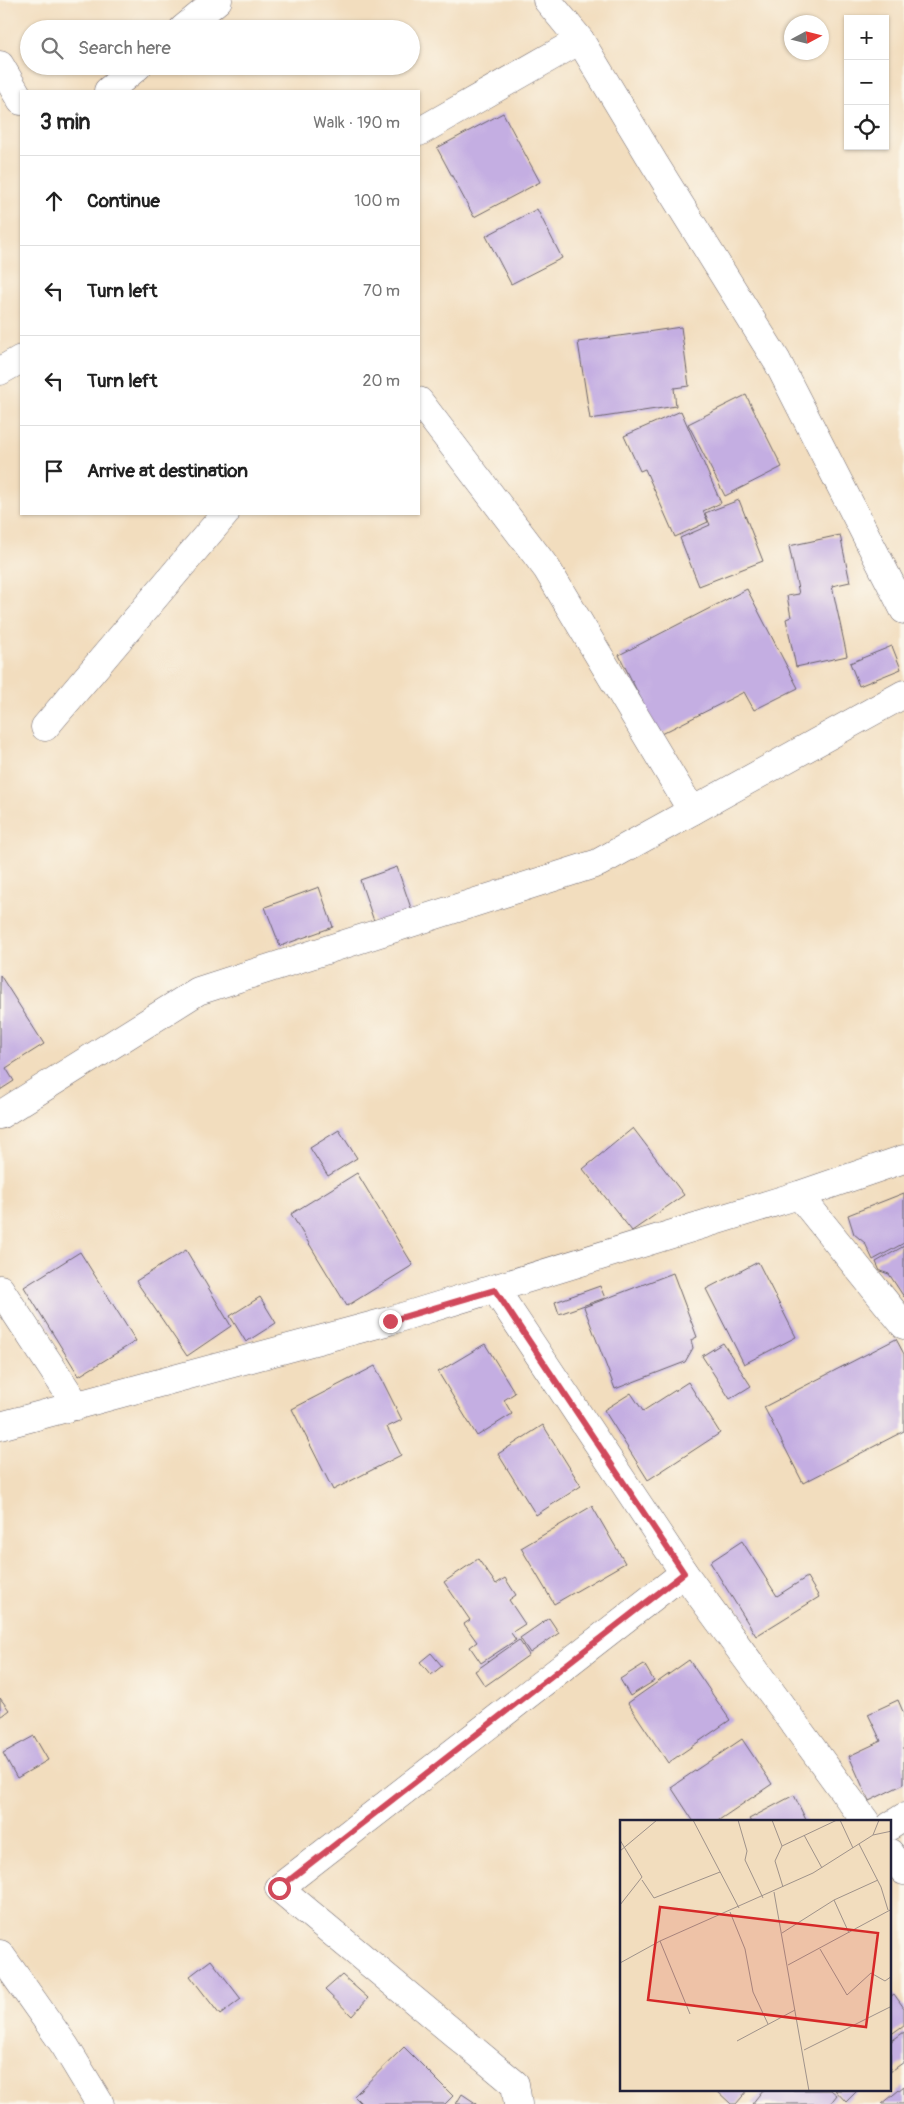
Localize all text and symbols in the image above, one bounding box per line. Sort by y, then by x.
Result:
north arrow [784,15,829,60]
map controls [844,15,889,150]
button: + [844,15,889,60]
search box [20,20,420,75]
icon: search [38,34,66,62]
text: Search here [78,36,171,60]
button: − [844,60,889,105]
button: locate [844,105,889,150]
text: 3 min [40,109,90,136]
text: Walk · 190 m [313,113,400,133]
icon: ahead [40,187,68,215]
text: Continue [87,189,160,213]
text: 100 m [354,191,400,211]
icon: left [40,277,68,305]
text: Turn left [87,279,157,303]
text: 70 m [363,281,400,301]
icon: left [40,367,68,395]
text: Turn left [87,369,157,393]
text: 20 m [362,371,400,391]
icon: arrive [40,457,68,485]
text: Arrive at destination [87,459,248,483]
route end [379,1310,402,1333]
inset map [620,1820,892,2092]
route start [268,1877,291,1900]

